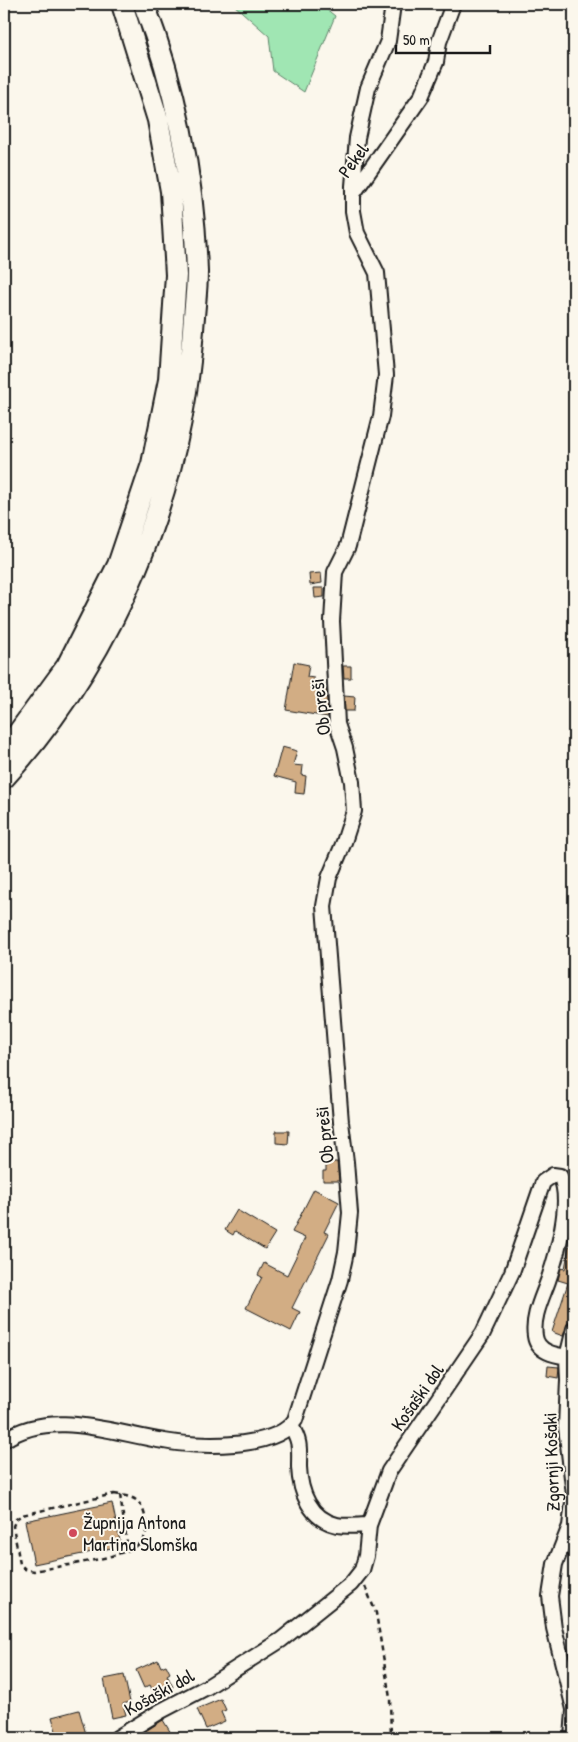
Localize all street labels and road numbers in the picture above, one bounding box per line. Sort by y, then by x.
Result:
street label: Pekel [332,137,375,183]
street label: Ob preši [304,677,336,737]
street label: Ob preši [308,1105,340,1165]
street label: Košaški dol [384,1358,450,1436]
street label: Zgornji Košaki [536,1412,566,1512]
street label: Košaški dol [119,1662,199,1722]

